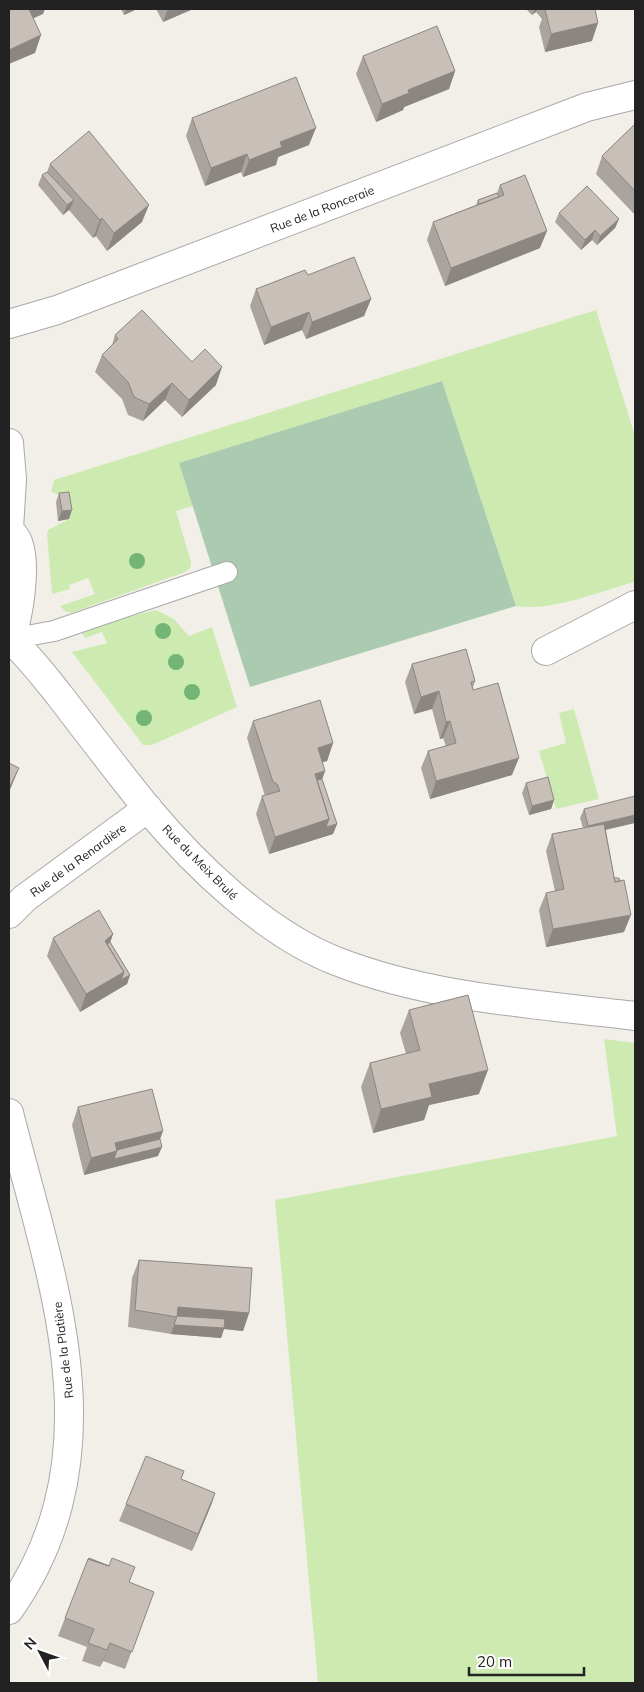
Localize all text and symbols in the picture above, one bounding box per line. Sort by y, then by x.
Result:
street label: Rue de la Ronceraie [268,182,376,236]
street label: Rue de la Renardière [27,820,129,900]
street label: Rue du Meix Brulé [159,821,241,903]
street label: Rue de la Platière [50,1301,76,1399]
north arrow [15,1627,65,1677]
text: N [20,1634,40,1653]
scale bar [469,1644,584,1676]
text: 20 m [477,1652,512,1671]

